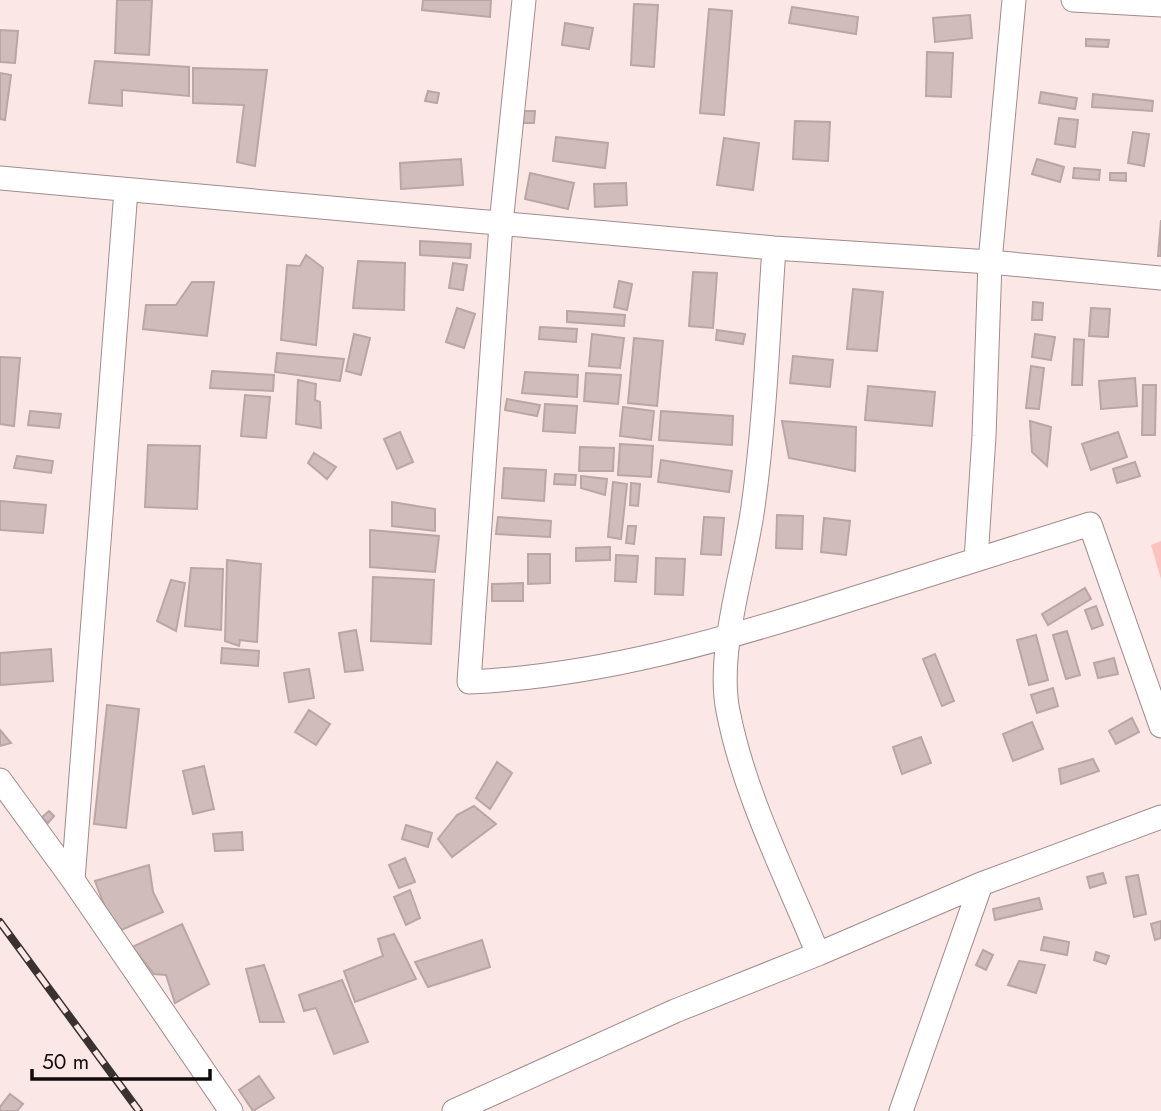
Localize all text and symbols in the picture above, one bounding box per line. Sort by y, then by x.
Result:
scale bar [32,1038,210,1082]
text: 50 m [42,1047,89,1077]

